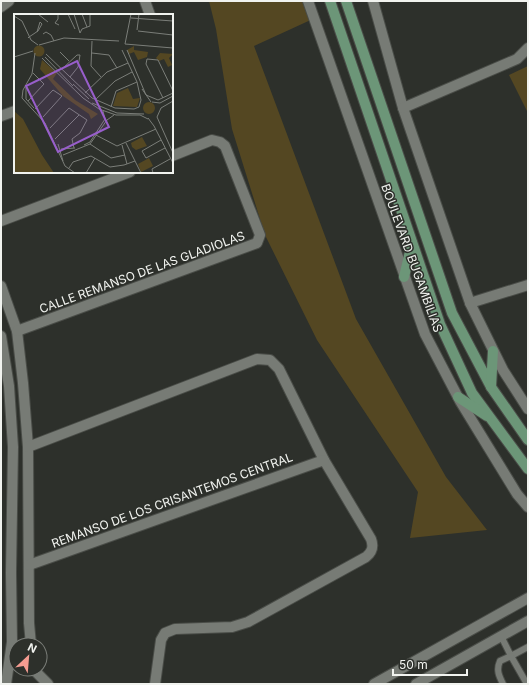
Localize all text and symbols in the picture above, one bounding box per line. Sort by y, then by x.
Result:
inset map [14,14,173,173]
street label: BOULEVARD BUGAMBILIAS [378,182,446,335]
street label: CALLE REMANSO DE LAS GLADIOLAS [37,228,247,316]
street label: REMANSO DE LOS CRISANTEMOS CENTRAL [49,449,295,551]
north arrow [8,637,48,677]
text: N [26,640,39,656]
scale bar [393,651,467,677]
text: 50 m [399,657,428,672]

